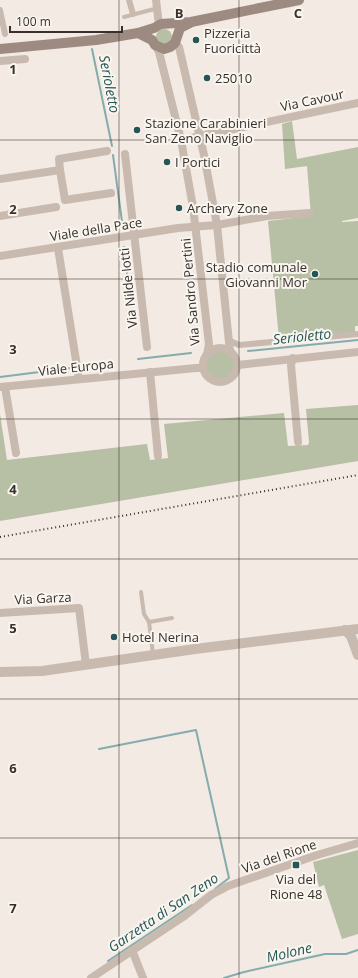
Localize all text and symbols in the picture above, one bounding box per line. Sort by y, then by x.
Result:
text: B [175,4,184,22]
text: C [294,4,302,22]
scale bar [10,8,122,34]
text: 100 m [16,13,51,30]
place label: Pizzeria Fuoricittà [204,24,261,57]
marker: Pizzeria Fuoricittà [191,35,201,45]
water label: Serioletto [95,53,125,115]
text: 1 [9,60,17,78]
place label: 25010 [215,69,252,87]
marker: 25010 [202,73,212,83]
street label: Via Cavour [279,84,346,116]
place label: Stazione Carabinieri San Zeno Naviglio [145,114,266,147]
marker: Stazione Carabinieri San Zeno Naviglio [132,125,142,135]
place label: I Portici [175,153,220,171]
marker: I Portici [162,157,172,167]
place label: Archery Zone [187,199,268,217]
text: 2 [9,200,17,218]
marker: Archery Zone [174,203,184,213]
street label: Viale della Pace [49,213,143,245]
street label: Via Sandro Pertini [176,237,204,347]
street label: Via Nilde Iotti [115,247,141,329]
place label: Stadio comunale Giovanni Mor [206,258,308,291]
marker: Stadio comunale Giovanni Mor [310,269,320,279]
water label: Serioletto [272,323,332,349]
text: 3 [9,340,17,358]
street label: Viale Europa [37,354,115,380]
text: 4 [9,480,17,498]
street label: Via Garza [14,588,72,608]
text: 5 [9,619,17,637]
place label: Hotel Nerina [122,628,199,646]
marker: Hotel Nerina [109,632,119,642]
text: 6 [9,759,17,777]
street label: Via del Rione [239,835,319,877]
marker: Via del Rione 48 [291,860,301,870]
water label: Garzetta di San Zeno [104,868,222,956]
place label: Via del Rione 48 [270,870,322,903]
text: 7 [9,899,17,917]
water label: Molone [264,938,314,966]

